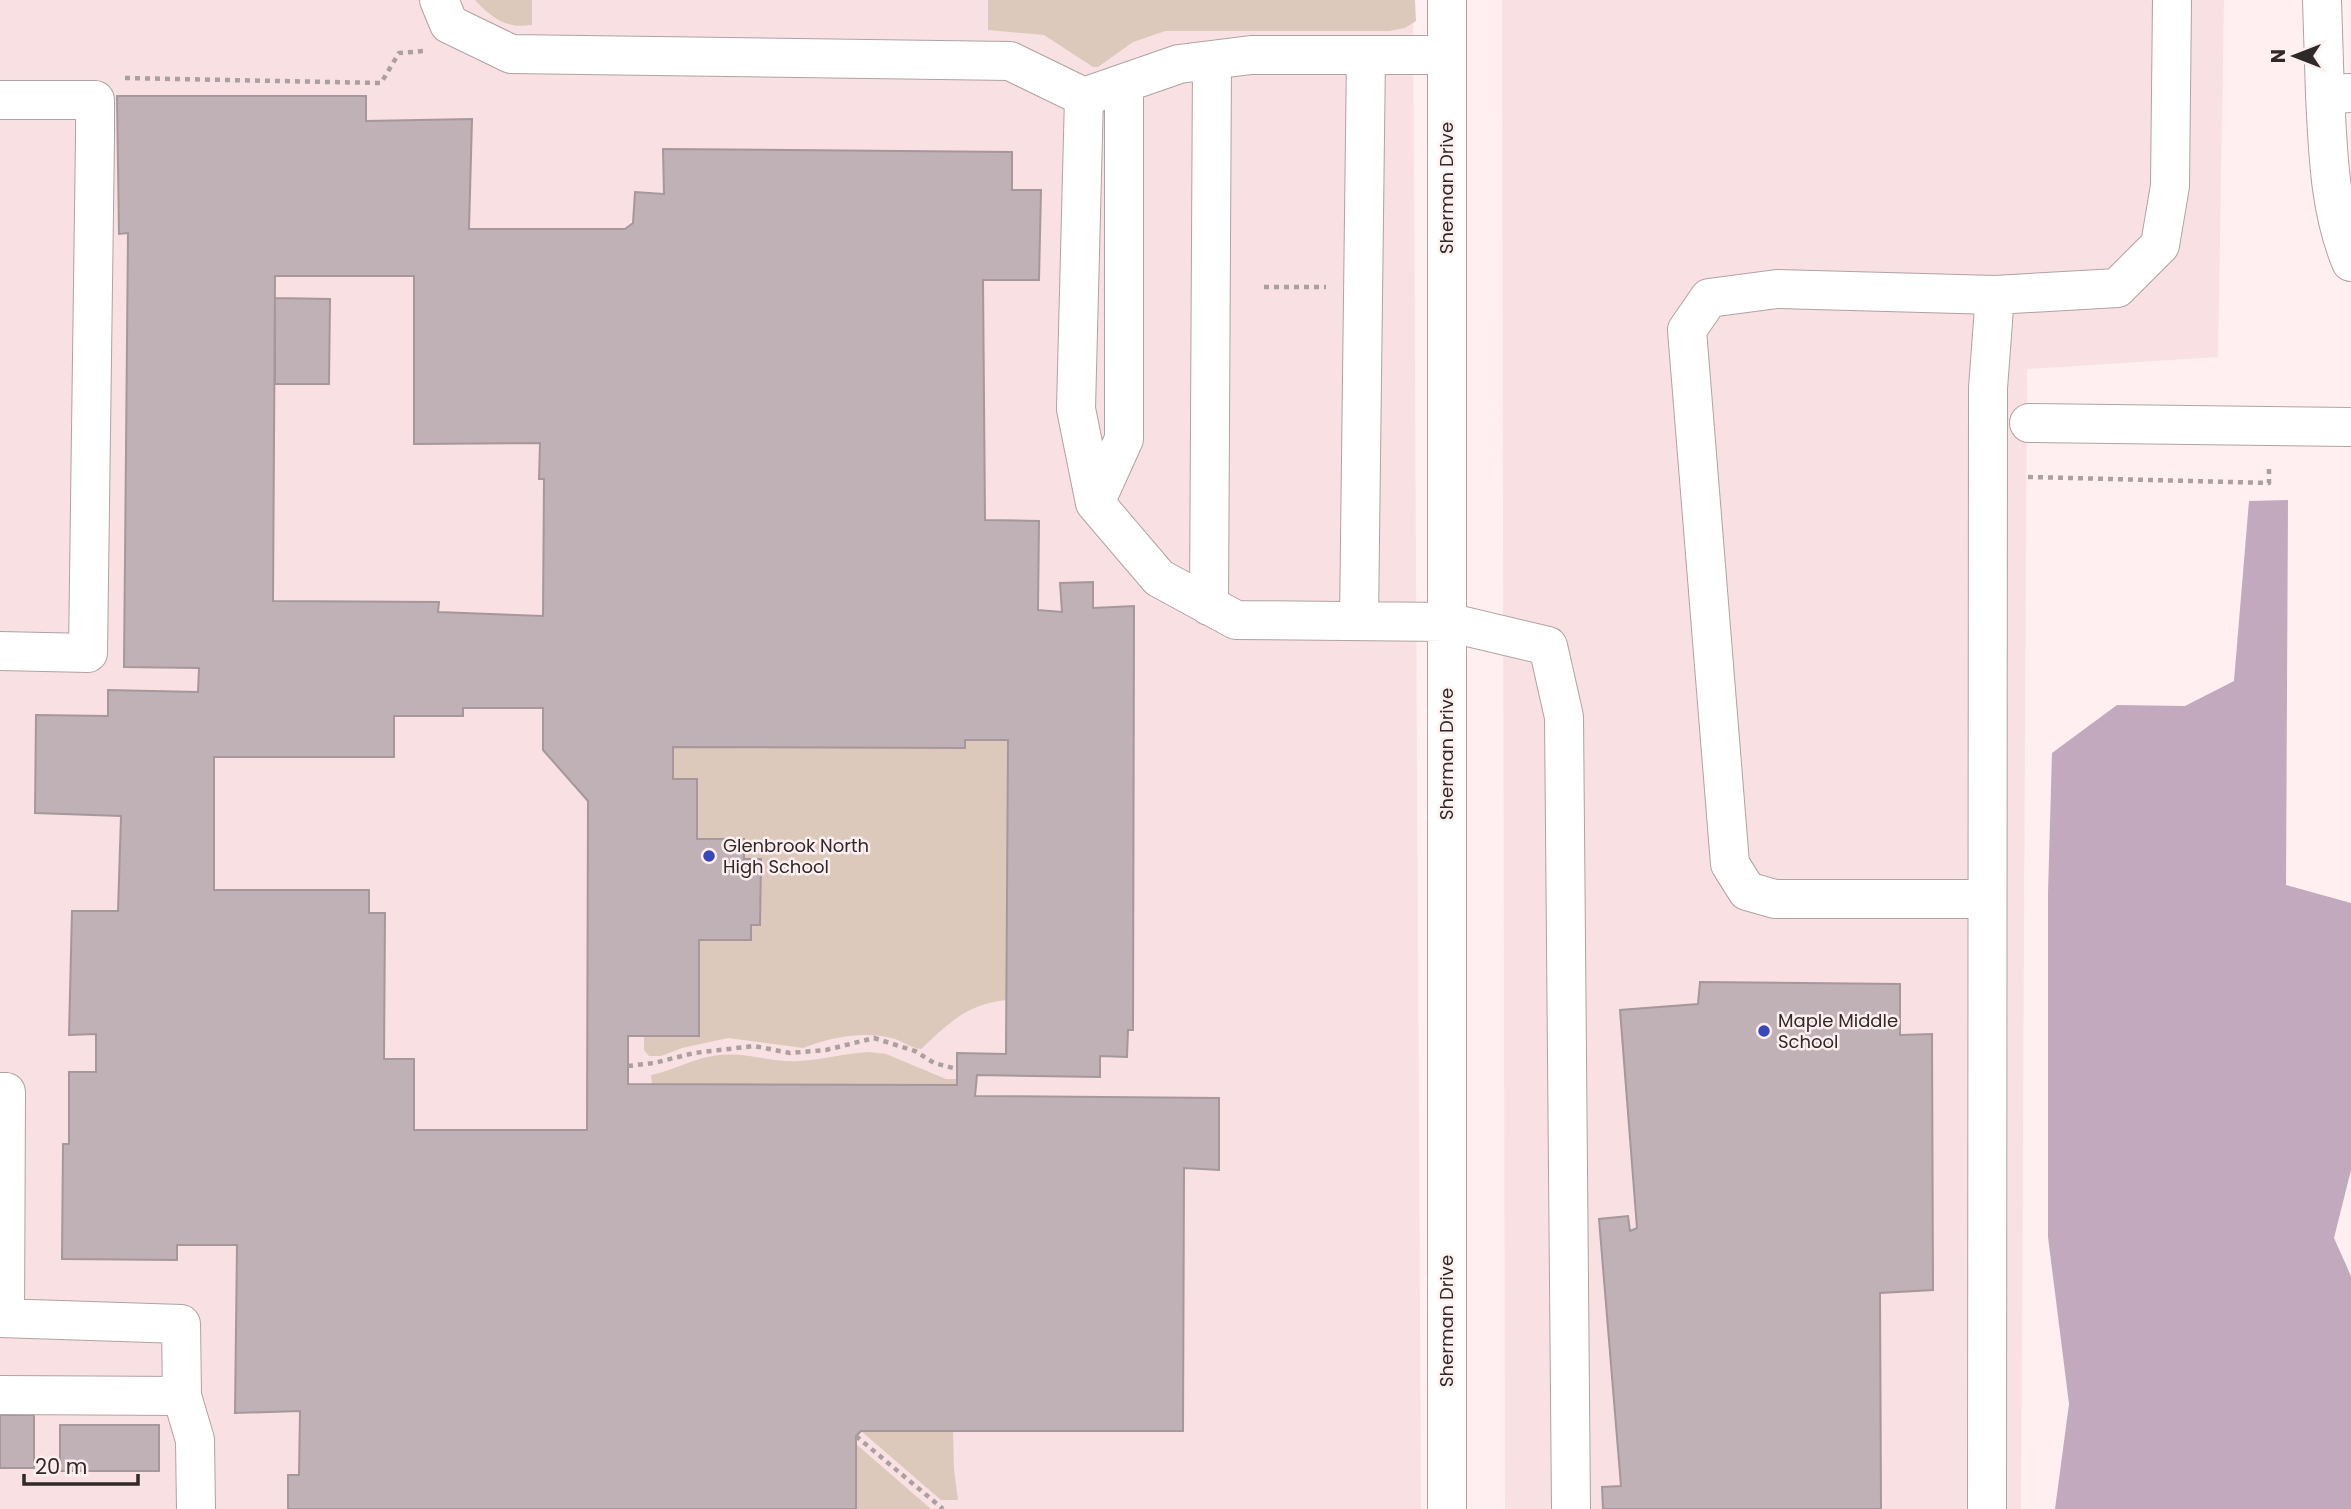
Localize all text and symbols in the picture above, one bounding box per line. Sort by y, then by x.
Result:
north arrow [2260,21,2330,91]
text: N [2265,49,2292,63]
street label: Sherman Drive [1434,122,1459,254]
street label: Sherman Drive [1434,688,1459,820]
place label: Glenbrook North High School [723,833,869,879]
marker: Glenbrook North High School [701,848,717,864]
place label: Maple Middle School [1778,1008,1898,1054]
marker: Maple Middle School [1756,1023,1772,1039]
street label: Sherman Drive [1434,1255,1459,1387]
scale bar [24,1442,138,1486]
text: 20 m [35,1452,88,1481]

